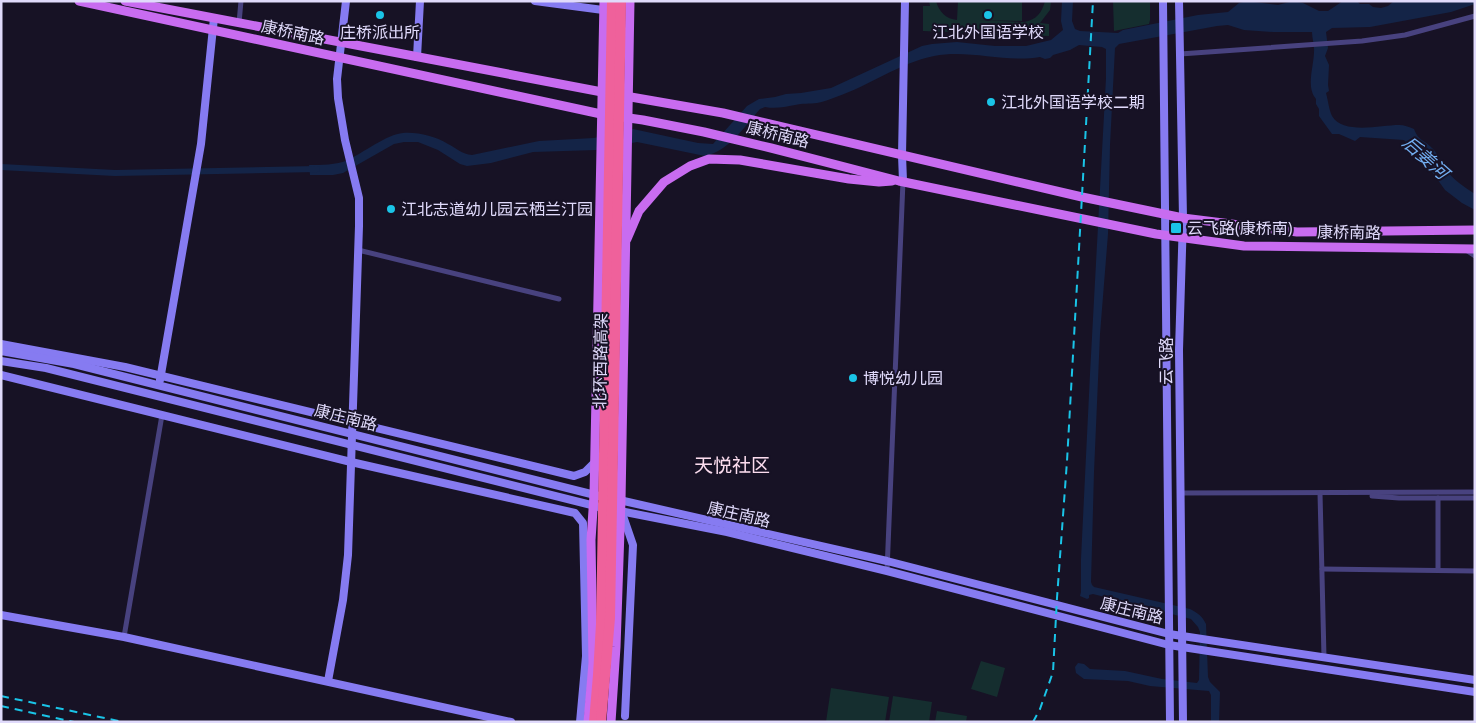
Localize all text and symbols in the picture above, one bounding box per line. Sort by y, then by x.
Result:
marker: 庄桥派出所 [374,9,386,21]
marker: 江北外国语学校 [982,9,994,21]
street label: 康桥南路 [259,15,327,49]
place label: 庄桥派出所 [340,21,420,43]
place label: 江北外国语学校 [932,21,1044,43]
place label: 江北外国语学校二期 [1001,91,1145,113]
marker: 江北外国语学校二期 [985,96,997,108]
street label: 康桥南路 [744,116,812,152]
water label: 后姜河 [1398,130,1456,186]
place label: 江北志道幼儿园云栖兰汀园 [401,198,593,220]
marker: 江北志道幼儿园云栖兰汀园 [385,203,397,215]
place label: 云飞路(康桥南) [1187,217,1293,239]
street label: 康桥南路 [1317,220,1381,244]
marker: 云飞路(康桥南) [1169,221,1183,235]
street label: 北环西路高架 [588,313,612,409]
street label: 云飞路 [1155,337,1177,385]
place label: 博悦幼儿园 [863,367,943,389]
marker: 博悦幼儿园 [847,372,859,384]
street label: 康庄南路 [312,399,380,435]
district label: 天悦社区 [694,452,770,478]
street label: 康庄南路 [705,496,773,532]
street label: 康庄南路 [1098,592,1166,628]

